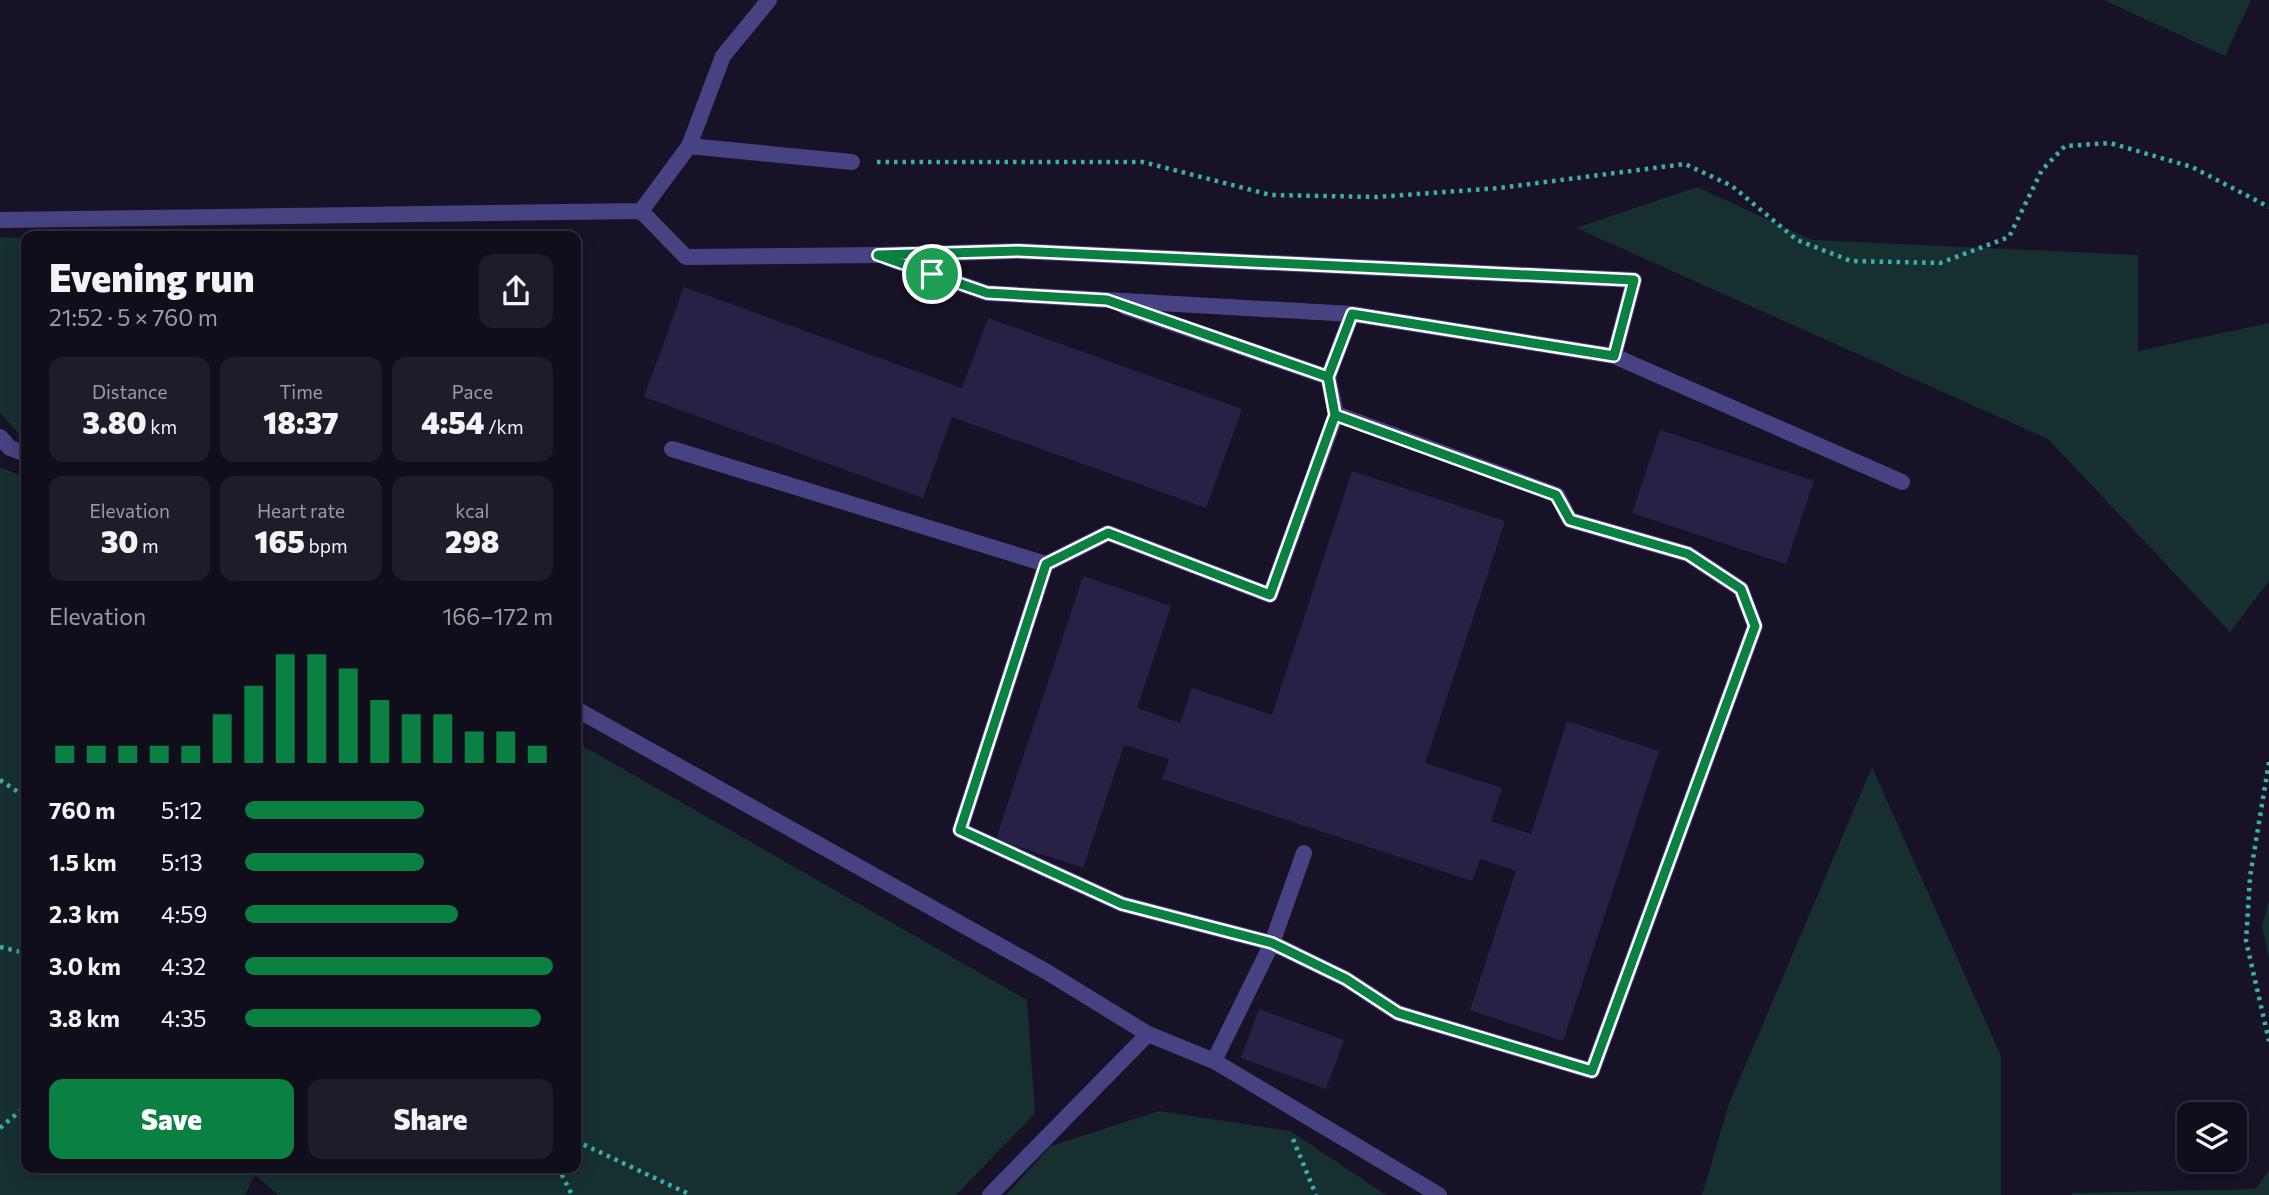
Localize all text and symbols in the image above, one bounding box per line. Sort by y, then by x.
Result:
pin [902,244,962,304]
text: Evening run [49,253,255,300]
button: share [479,254,553,328]
icon: arrive [913,255,951,293]
text: 21:52 · 5 × 760 m [49,303,218,331]
text: Distance [92,380,167,403]
text: Time [279,380,323,403]
text: Pace [452,380,493,403]
text: 3.80 [82,403,147,440]
text: 18:37 [263,403,339,440]
text: 4:54 [421,403,485,440]
text: km [147,415,177,438]
text: /km [485,415,523,438]
text: Elevation [90,499,170,522]
text: Heart rate [257,499,345,522]
text: kcal [455,499,489,522]
text: 30 [101,522,138,559]
text: 165 [254,522,305,559]
text: 298 [445,522,500,559]
text: m [138,534,159,557]
text: bpm [305,534,348,557]
text: Elevation [49,602,146,630]
text: 166–172 m [442,602,553,630]
text: 760 m [49,796,115,824]
text: 5:12 [161,796,202,824]
text: 1.5 km [49,848,117,876]
text: 5:13 [161,848,203,876]
text: 2.3 km [49,900,119,928]
text: 4:59 [161,900,207,928]
text: 3.0 km [49,952,121,980]
text: 4:32 [161,952,206,980]
text: 3.8 km [49,1004,120,1032]
text: 4:35 [161,1004,207,1032]
button: Save [49,1079,294,1159]
button: Share [308,1079,553,1159]
map controls [2177,1102,2247,1172]
button: layers [2177,1102,2247,1172]

